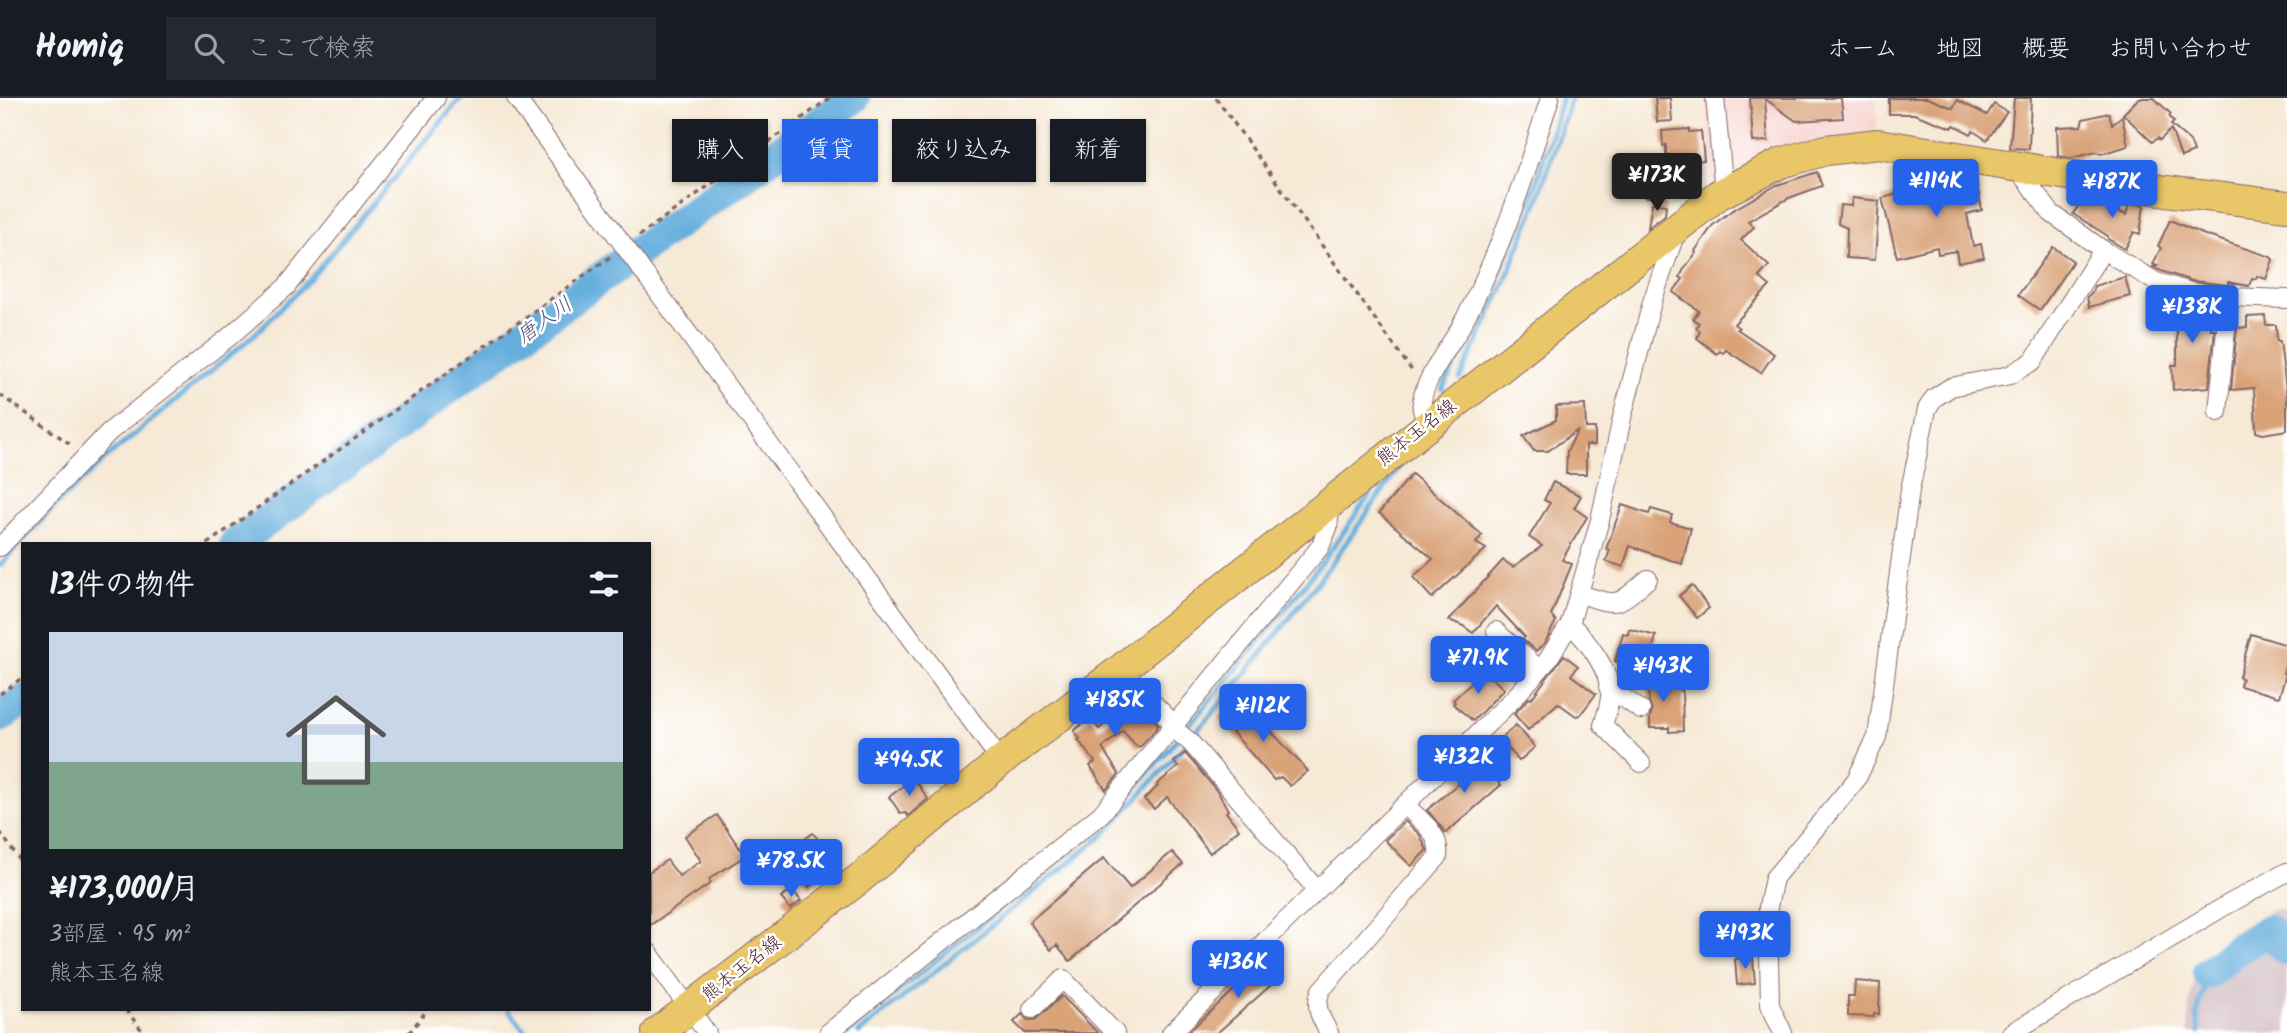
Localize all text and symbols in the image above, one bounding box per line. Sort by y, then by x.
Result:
search box [166,17,656,80]
text: Homiq [35,22,124,75]
text: ここで検索 [246,28,376,70]
icon: search [190,29,228,67]
text: ホーム [1827,30,1898,69]
text: 地図 [1936,30,1984,69]
text: 概要 [2022,30,2070,69]
text: お問い合わせ [2108,30,2252,69]
chip: 購入 [672,119,768,182]
chip: 賃貸 [782,119,878,182]
chip: 絞り込み [892,119,1036,182]
chip: 新着 [1050,119,1146,182]
pin: ¥173K [1608,153,1706,213]
text: ¥173K [1628,158,1686,194]
pin: ¥114K [1887,159,1985,219]
pin: ¥187K [2063,160,2161,220]
text: ¥114K [1909,164,1963,200]
text: ¥187K [2082,165,2142,201]
pin: ¥138K [2143,286,2241,345]
water label: 唐人川 [510,289,580,353]
text: ¥138K [2161,290,2223,326]
street label: 熊本玉名線 [1370,392,1464,474]
text: 13件の物件 [49,562,194,610]
icon: filters [585,565,623,603]
pin: ¥71.9K [1421,636,1535,696]
text: ¥71.9K [1447,641,1509,677]
pin: ¥143K [1614,644,1712,704]
text: ¥143K [1633,649,1693,685]
icon: home [273,677,399,803]
pin: ¥185K [1066,678,1164,738]
text: ¥185K [1085,683,1145,719]
pin: ¥112K [1214,684,1312,744]
text: ¥112K [1235,689,1291,725]
pin: ¥132K [1415,736,1513,795]
pin: ¥94.5K [852,738,966,798]
text: ¥132K [1434,740,1494,776]
text: ¥94.5K [874,743,944,779]
pin: ¥78.5K [734,840,848,899]
text: ¥78.5K [756,844,826,880]
text: ¥173,000/月 [49,866,200,914]
pin: ¥193K [1696,912,1794,971]
text: ¥193K [1715,916,1775,952]
text: 3部屋 · 95 m² [49,917,190,953]
street label: 熊本玉名線 [695,928,789,1010]
pin: ¥136K [1189,940,1287,1000]
text: ¥136K [1208,945,1268,981]
text: 熊本玉名線 [49,956,164,992]

